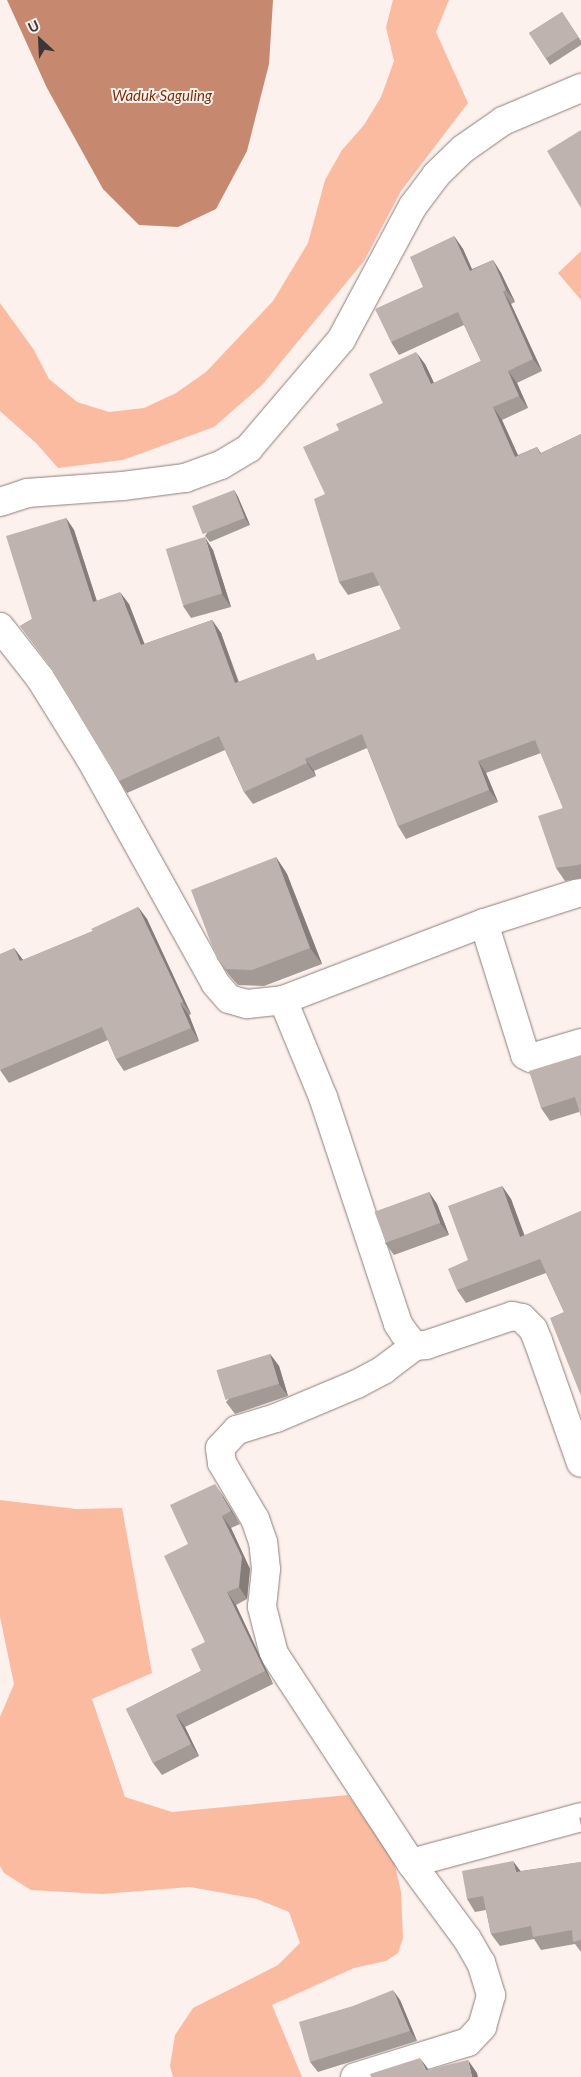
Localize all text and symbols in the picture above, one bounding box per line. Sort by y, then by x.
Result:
north arrow [15,15,65,65]
text: U [25,16,42,36]
water label: Waduk Saguling [112,87,212,105]

